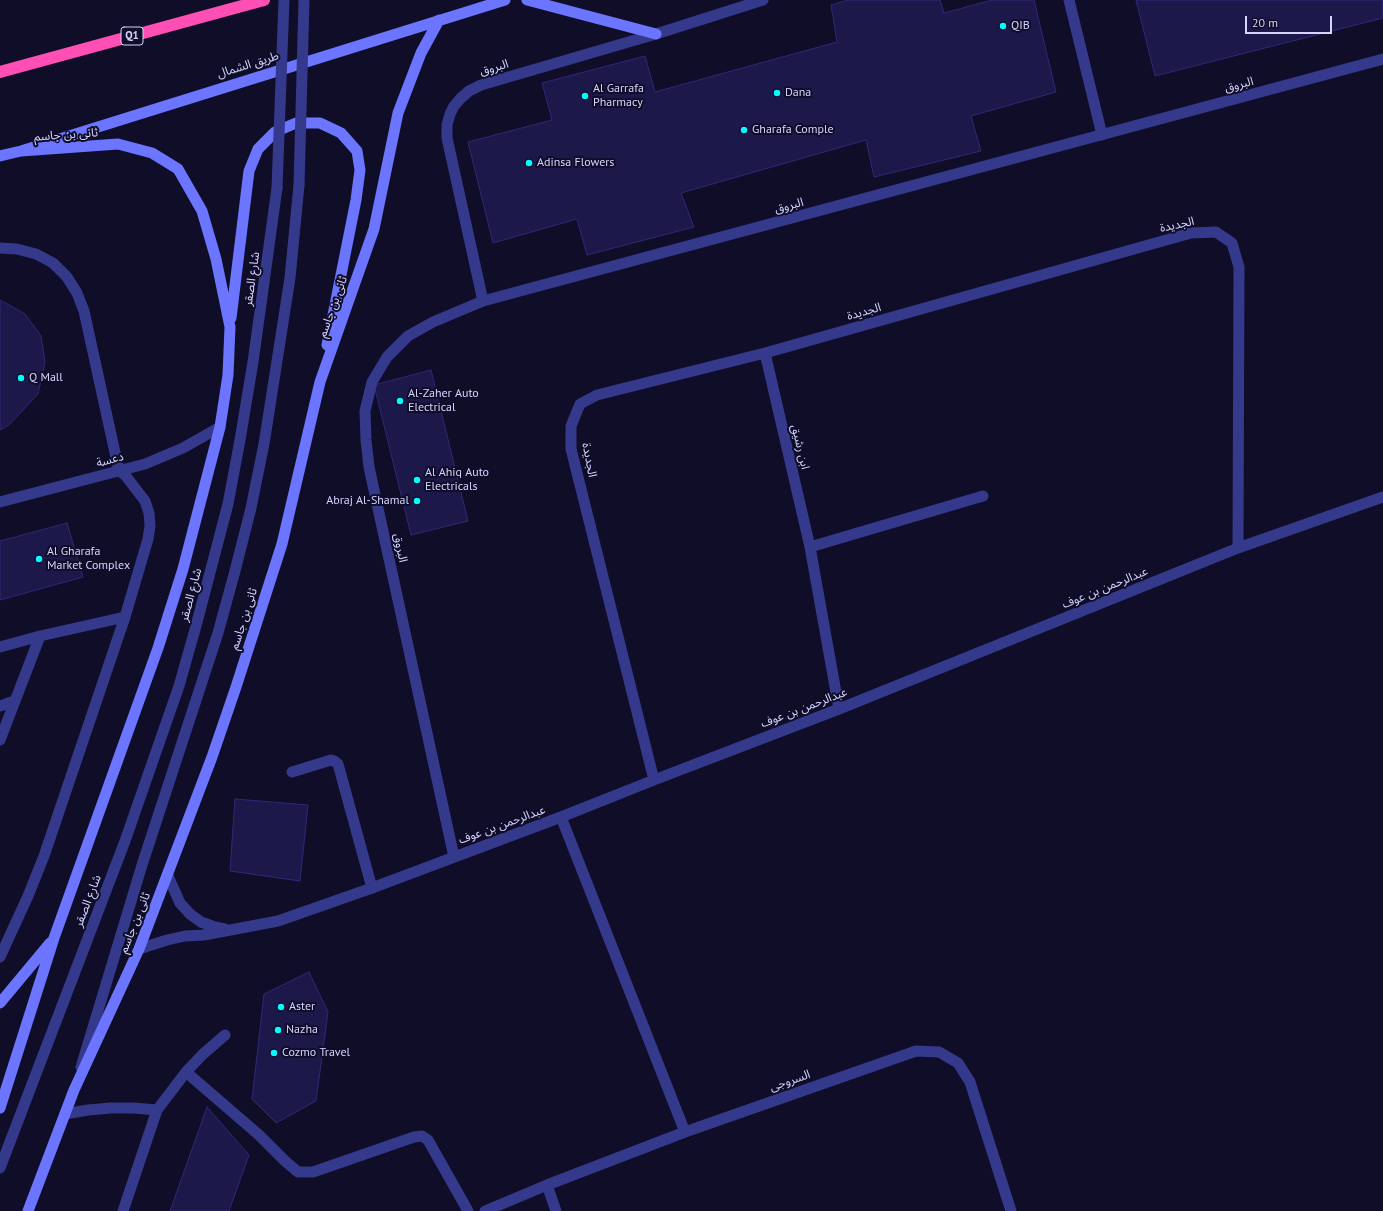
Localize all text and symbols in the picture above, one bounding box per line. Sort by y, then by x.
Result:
scale bar [1247,8,1334,34]
text: 20 m [1252,15,1278,30]
place label: QIB [1011,19,1030,33]
marker: QIB [998,21,1008,31]
road number: Q1 [121,27,143,45]
street label: طريق الشمال [215,49,281,81]
street label: البروق [478,57,510,79]
street label: البروق [1223,74,1255,96]
place label: Al Garrafa Pharmacy [593,82,644,110]
place label: Dana [785,86,811,100]
marker: Dana [772,88,782,98]
marker: Al Garrafa Pharmacy [580,91,590,101]
place label: Gharafa Comple [752,123,834,137]
marker: Gharafa Comple [739,125,749,135]
street label: ثانى بن جاسم [33,126,99,144]
place label: Adinsa Flowers [537,156,614,170]
marker: Adinsa Flowers [524,158,534,168]
street label: البروق [773,195,805,217]
street label: الجديدة [1158,214,1196,236]
street label: شارع الصقر [241,251,263,307]
street label: ثانى بن جاسم [315,274,351,340]
street label: الجديدة [845,300,883,324]
place label: Q Mall [29,371,63,385]
marker: Q Mall [16,373,26,383]
place label: Al-Zaher Auto Electrical [408,387,479,415]
marker: Al-Zaher Auto Electrical [395,396,405,406]
street label: ابن رشيق [788,423,812,471]
street label: الجديدة [579,442,599,478]
street label: دعسة [95,449,125,471]
place label: Al Ahiq Auto Electricals [425,466,489,494]
marker: Al Ahiq Auto Electricals [412,475,422,485]
place label: Abraj Al-Shamal [326,494,409,508]
marker: Abraj Al-Shamal [412,496,422,506]
street label: البروق [390,532,410,564]
place label: Al Gharafa Market Complex [47,545,130,573]
marker: Al Gharafa Market Complex [34,554,44,564]
street label: عبدالرحمن بن عوف [1060,564,1150,612]
street label: شارع الصقر [177,567,205,623]
street label: ثانى بن جاسم [227,586,261,652]
street label: عبدالرحمن بن عوف [759,685,849,731]
street label: عبدالرحمن بن عوف [457,803,547,847]
street label: شارع الصقر [71,873,105,929]
street label: ثانى بن جاسم [116,891,154,955]
place label: Aster [289,1000,315,1014]
marker: Aster [276,1002,286,1012]
place label: Nazha [286,1023,318,1037]
marker: Nazha [273,1025,283,1035]
place label: Cozmo Travel [282,1046,350,1060]
marker: Cozmo Travel [269,1048,279,1058]
street label: السروجى [768,1067,812,1095]

